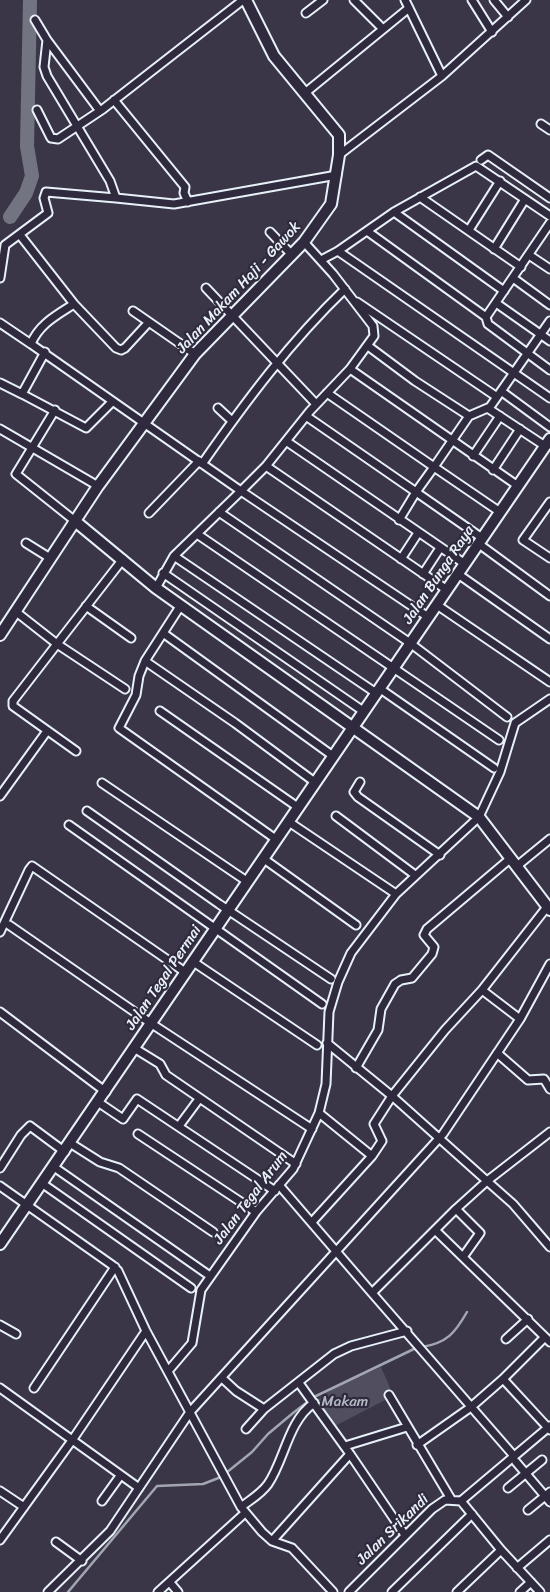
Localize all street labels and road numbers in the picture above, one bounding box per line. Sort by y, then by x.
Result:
street label: Jalan Makam Haji - Gawok [173,218,305,358]
street label: Jalan Bunga Raya [399,522,479,628]
street label: Jalan Tegal Permai [122,922,206,1034]
street label: Jalan Tegal Arum [210,1148,292,1248]
street label: Jalan Srikandi [353,1491,433,1569]

